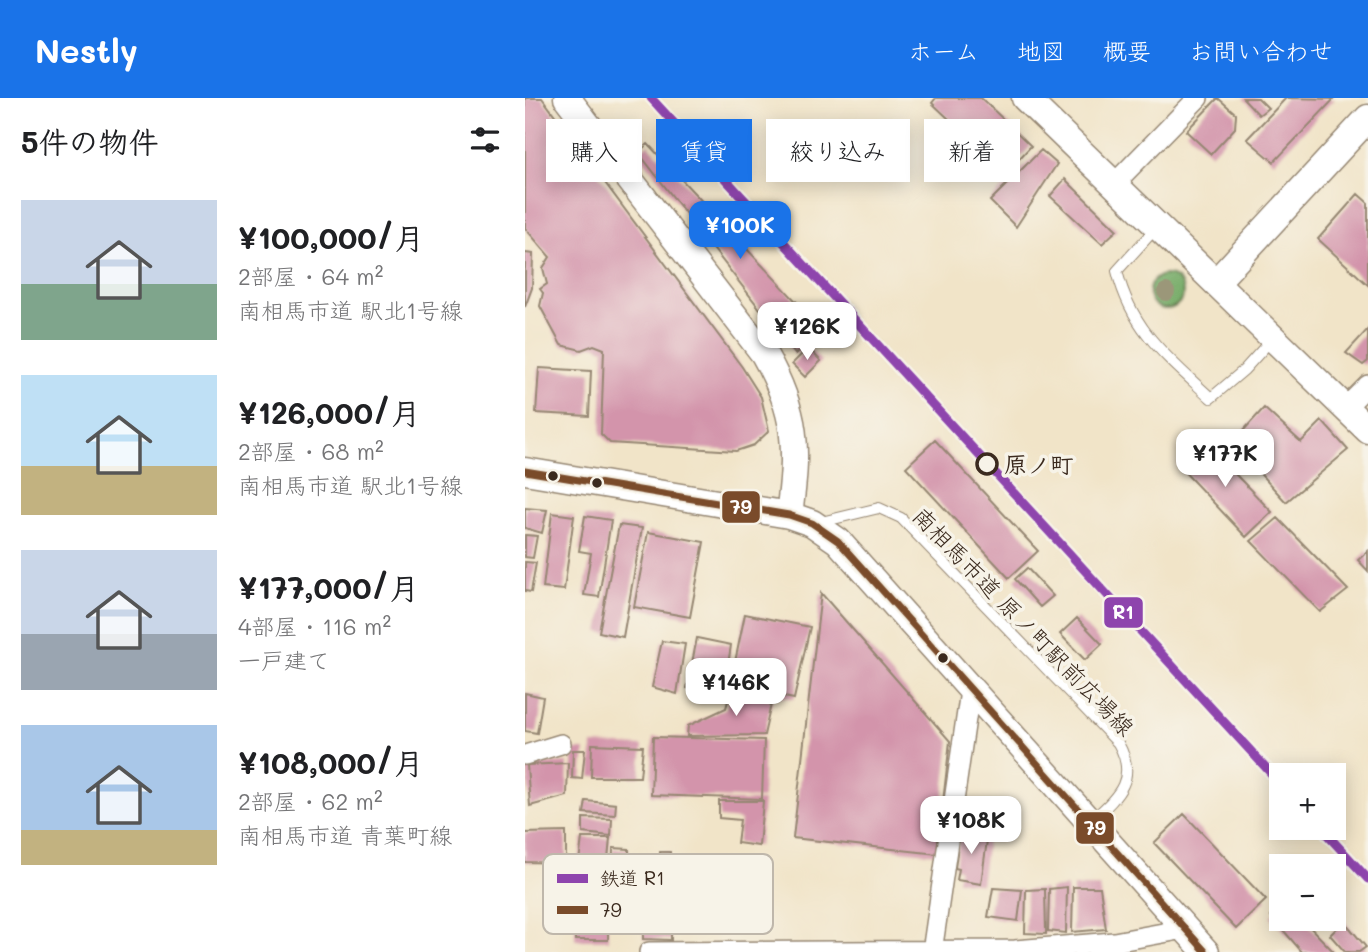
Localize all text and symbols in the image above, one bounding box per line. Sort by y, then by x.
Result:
text: Nestly [35,28,138,71]
text: ホーム [908,35,979,66]
text: 地図 [1017,35,1065,66]
text: 概要 [1103,35,1151,66]
text: お問い合わせ [1189,35,1333,66]
chip: 購入 [546,119,642,182]
chip: 賃貸 [656,119,752,182]
chip: 絞り込み [766,119,910,182]
chip: 新着 [924,119,1020,182]
text: 5件の物件 [21,121,159,161]
icon: filters [466,121,504,159]
pin: ¥100K [691,202,789,261]
text: ¥100K [705,209,775,239]
text: ¥100,000/月 [238,217,424,257]
icon: home [77,228,161,312]
text: 2部屋 · 64 m² [238,261,383,291]
text: 南相馬市道 駅北1号線 [238,295,463,325]
pin: ¥126K [758,302,856,362]
text: ¥126K [773,310,841,340]
text: ¥126,000/月 [238,392,420,432]
icon: home [77,403,161,487]
pin: ¥177K [1176,430,1274,489]
text: 2部屋 · 68 m² [238,436,384,466]
text: ¥177K [1192,437,1258,467]
place label: 原ノ町 [1004,449,1073,479]
marker: 原ノ町 [976,453,998,475]
unlabelled marker [546,469,560,483]
text: 南相馬市道 駅北1号線 [238,470,463,500]
unlabelled marker [590,476,604,490]
line badge: 79 [721,490,761,524]
text: 79 [730,494,753,519]
street label: 南相馬市道 原ノ町駅前広場線 [907,500,1141,742]
text: ¥177,000/月 [238,567,419,607]
icon: home [77,578,161,662]
line badge: R1 [1103,596,1144,629]
text: R1 [1112,599,1134,624]
text: 4部屋 · 116 m² [238,611,391,641]
text: 一戸建て [238,645,330,675]
unlabelled marker [936,651,950,665]
pin: ¥146K [687,658,785,718]
text: ¥146K [702,666,770,696]
text: ¥108,000/月 [238,742,423,782]
icon: home [77,753,161,837]
map controls [1269,763,1346,931]
button: + [1269,763,1346,840]
text: 2部屋 · 62 m² [238,786,383,816]
pin: ¥108K [922,796,1020,856]
text: ¥108K [936,804,1006,834]
line badge: 79 [1075,811,1115,845]
text: 79 [1084,815,1107,840]
text: 南相馬市道 青葉町線 [238,820,452,850]
legend [543,854,773,934]
button: − [1269,854,1346,931]
text: 鉄道 R1 [600,865,665,890]
text: 79 [600,897,622,922]

